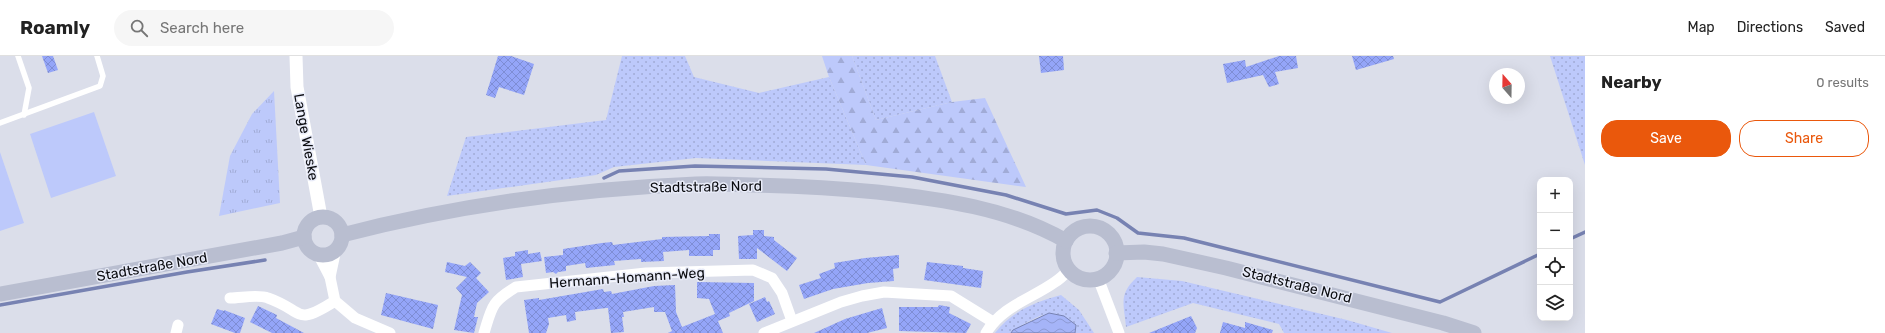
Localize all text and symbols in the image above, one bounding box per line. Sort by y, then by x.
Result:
search box [114,10,394,46]
text: Roamly [20,16,90,39]
icon: search [128,17,150,39]
text: Search here [160,19,244,37]
text: Map [1688,19,1715,36]
text: Directions [1737,19,1803,36]
text: Saved [1825,19,1865,36]
north arrow [1489,68,1525,104]
text: Nearby [1601,72,1662,92]
text: 0 results [1816,75,1869,90]
street label: Lange Wieske [290,92,322,182]
button: Save [1601,120,1731,157]
button: Share [1739,120,1869,157]
map controls [1537,177,1573,321]
button: + [1537,177,1573,213]
street label: Stadtstraße Nord [650,178,762,196]
button: − [1537,213,1573,249]
street label: Stadtstraße Nord [95,249,209,285]
button: locate [1537,249,1573,285]
street label: Stadtstraße Nord [1241,263,1353,307]
street label: Hermann-Homann-Weg [549,264,705,292]
button: layers [1537,285,1573,321]

